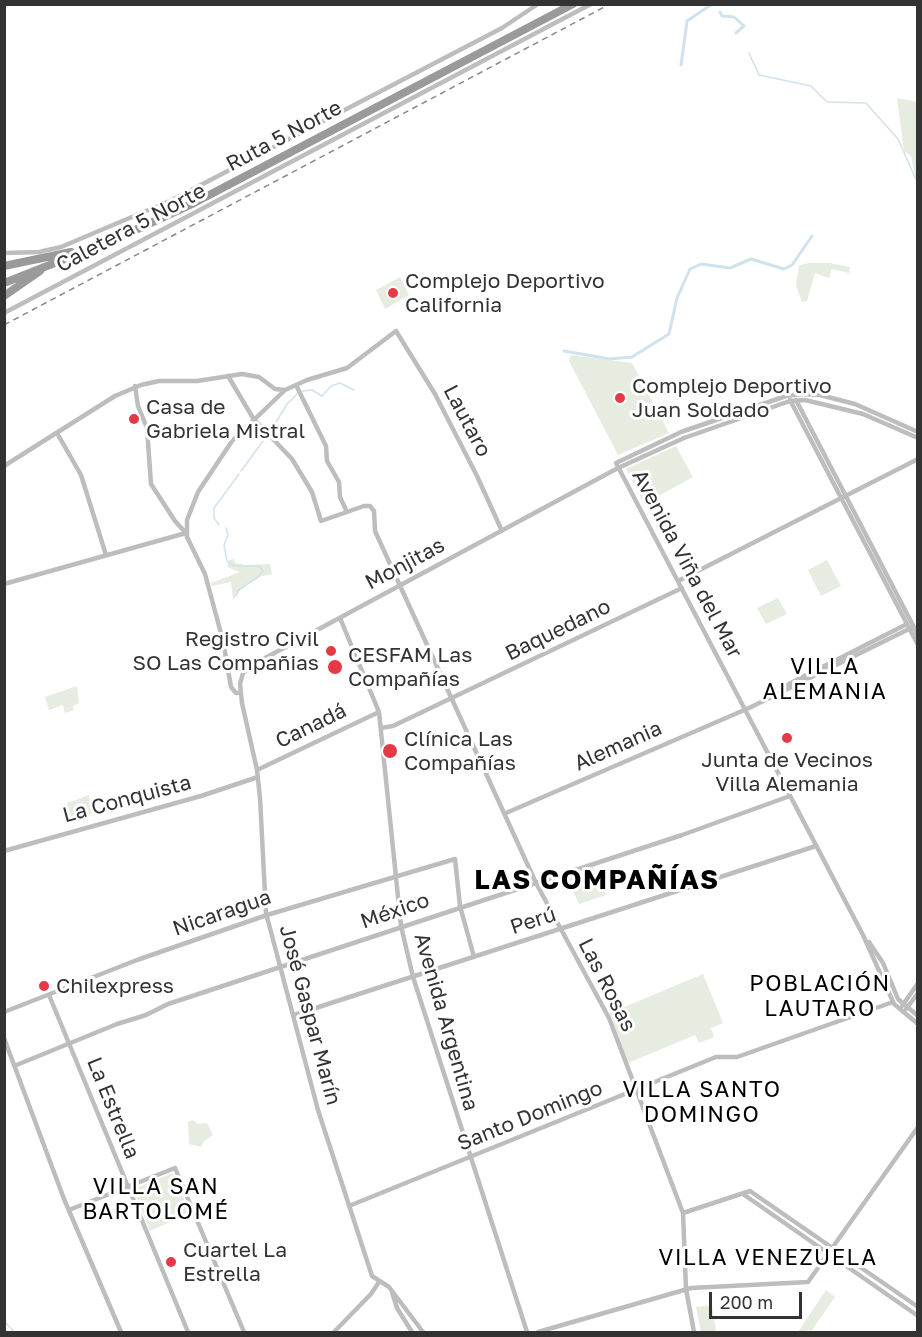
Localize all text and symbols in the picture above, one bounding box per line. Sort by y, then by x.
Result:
street label: Ruta 5 Norte [222,95,346,177]
street label: Caletera 5 Norte [52,178,210,278]
place label: Complejo Deportivo California [405,268,605,318]
marker: Complejo Deportivo California [386,286,400,300]
place label: Complejo Deportivo Juan Soldado [632,373,832,423]
street label: Lautaro [438,381,496,461]
marker: Complejo Deportivo Juan Soldado [613,391,627,405]
place label: Casa de Gabriela Mistral [146,394,305,444]
marker: Casa de Gabriela Mistral [127,412,141,426]
street label: Avenida Viña del Mar [627,465,747,663]
street label: Monjitas [361,533,449,595]
street label: Baquedano [501,594,615,666]
place label: Registro Civil SO Las Compañias [133,626,319,676]
place label: CESFAM Las Compañías [348,642,472,692]
marker: Registro Civil SO Las Compañias [324,644,338,658]
district label: VILLA ALEMANIA [763,654,887,706]
marker: CESFAM Las Compañías [326,658,344,676]
street label: Canadá [271,698,351,754]
street label: Alemania [570,716,666,776]
place label: Clínica Las Compañías [404,726,516,776]
marker: Junta de Vecinos Villa Alemania [780,731,794,745]
marker: Clínica Las Compañías [381,742,399,760]
place label: Junta de Vecinos Villa Alemania [701,747,873,797]
street label: La Conquista [60,770,194,828]
district label: LAS COMPAÑÍAS [474,864,720,896]
street label: Nicaragua [170,884,274,942]
street label: México [357,888,433,934]
street label: Perú [507,902,559,940]
street label: José Gaspar Marín [274,922,346,1108]
street label: Avenida Argentina [409,930,483,1114]
street label: Las Rosas [573,934,641,1036]
district label: POBLACIÓN LAUTARO [749,971,891,1022]
place label: Chilexpress [56,973,174,999]
marker: Chilexpress [37,979,51,993]
street label: La Estrella [81,1054,145,1162]
street label: Santo Domingo [454,1075,606,1157]
district label: VILLA SANTO DOMINGO [623,1077,781,1128]
district label: VILLA SAN BARTOLOMÉ [82,1174,230,1226]
place label: Cuartel La Estrella [183,1237,287,1287]
district label: VILLA VENEZUELA [658,1245,878,1271]
marker: Cuartel La Estrella [164,1255,178,1269]
scale bar [712,1280,805,1318]
text: 200 m [720,1291,773,1313]

